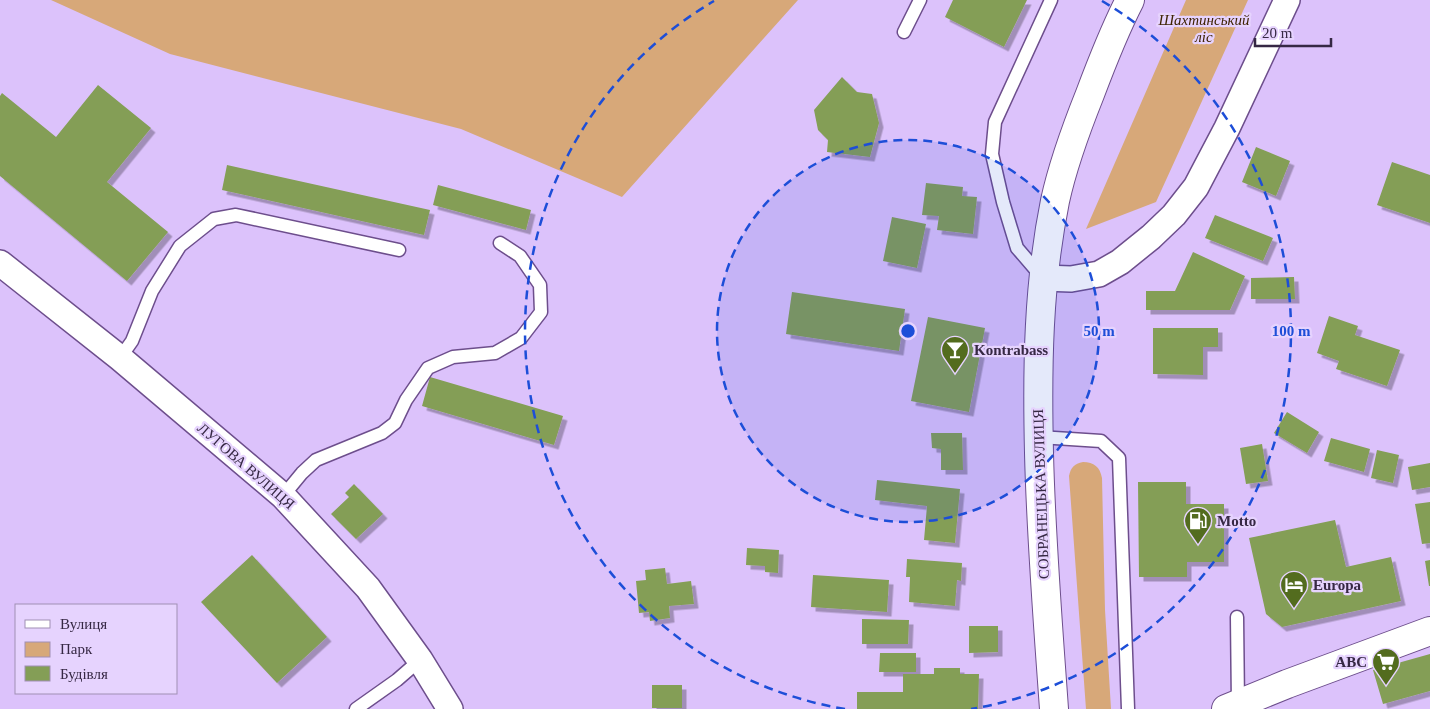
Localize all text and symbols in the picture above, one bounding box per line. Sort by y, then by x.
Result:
park label: Шахтинський ліс [1157,12,1250,45]
scale bar [1255,15,1331,47]
text: 20 m [1262,25,1293,41]
centre of rings [899,322,917,340]
text: 50 m [1083,323,1115,339]
text: 100 m [1272,323,1311,339]
bar icon: Kontrabass [940,335,970,374]
place label: Kontrabass [974,342,1048,358]
street label: СОБРАНЕЦЬКА ВУЛИЦЯ [1030,409,1052,579]
street label: ЛУГОВА ВУЛИЦЯ [194,420,298,512]
fuel station icon: Motto [1183,506,1213,545]
place label: Motto [1217,513,1256,529]
hotel icon: Europa [1279,570,1309,609]
place label: Europa [1313,577,1362,593]
legend [15,604,178,694]
text: Вулиця [60,616,107,632]
text: Парк [60,641,93,657]
supermarket icon: ABC [1371,647,1401,686]
place label: ABC [1335,654,1367,670]
text: Будівля [60,666,108,682]

